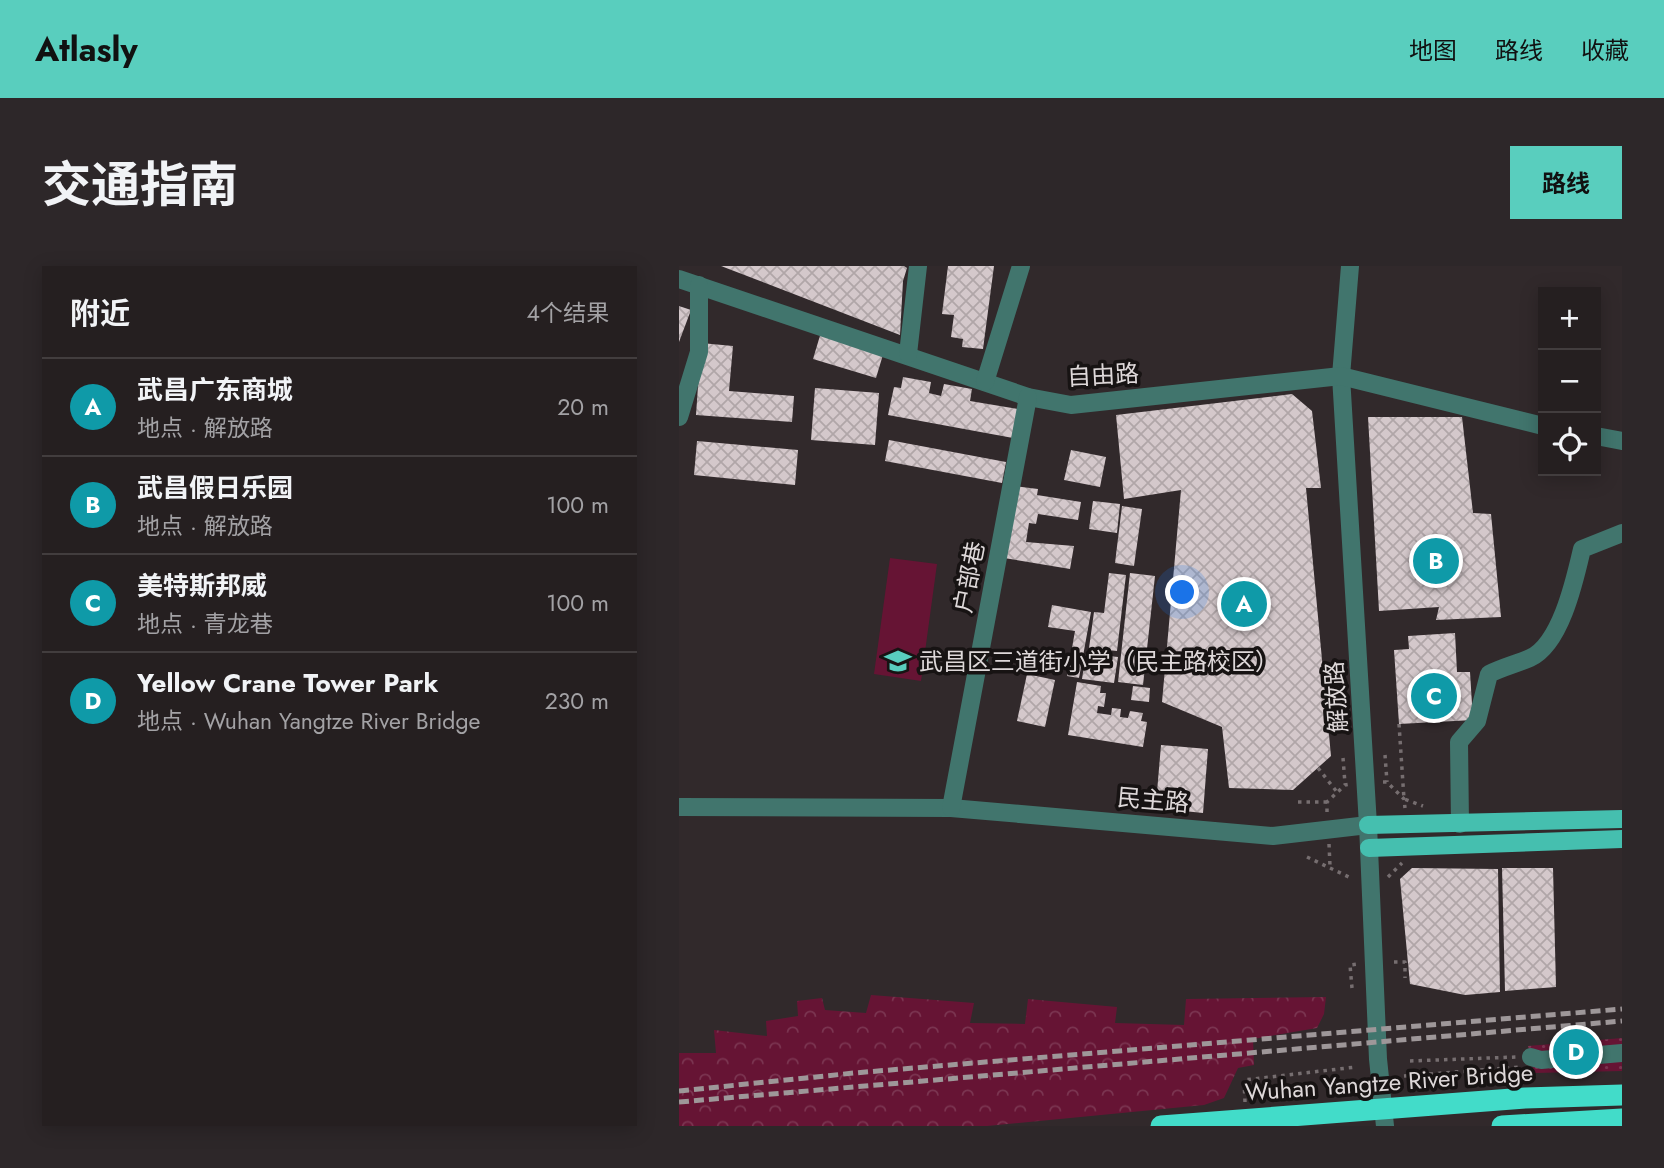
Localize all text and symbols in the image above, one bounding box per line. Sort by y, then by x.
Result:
text: Atlasly [35,26,138,73]
text: 地图 [1409,33,1457,68]
text: 路线 [1495,33,1543,68]
text: 收藏 [1581,33,1629,68]
button: 路线 [1510,146,1622,219]
text: 交通指南 [42,150,238,220]
map controls [1538,287,1601,476]
button: + [1538,287,1601,350]
text: 附近 [70,292,130,335]
text: 4个结果 [527,296,609,330]
button: − [1538,350,1601,413]
street label: 自由路 [1066,356,1140,394]
text: 武昌广东商城 [137,371,293,409]
text: A [85,390,101,424]
text: 20 m [557,390,609,424]
text: 地点 · 解放路 [137,411,273,445]
button: locate [1538,413,1601,476]
text: 武昌假日乐园 [137,469,293,507]
text: B [85,488,101,522]
text: 100 m [546,488,609,522]
text: 地点 · 解放路 [137,509,273,543]
pin: B [1413,535,1459,587]
street label: 户部巷 [945,538,993,616]
text: 美特斯邦威 [137,567,267,605]
your location [1165,575,1199,609]
pin: A [1221,578,1267,630]
text: C [85,586,101,620]
text: 100 m [546,586,609,620]
text: 地点 · 青龙巷 [137,607,273,641]
place label: 武昌区三道街小学（民主路校区） [919,644,1279,679]
school or university icon: 武昌区三道街小学（民主路校区） [883,646,913,676]
street label: 解放路 [1316,660,1356,734]
text: Yellow Crane Tower Park [137,664,438,702]
pin: C [1411,670,1457,722]
text: D [85,684,101,718]
text: 230 m [545,684,609,718]
text: 地点 · Wuhan Yangtze River Bridge [137,704,480,738]
street label: 民主路 [1116,779,1190,821]
pin: D [1553,1026,1599,1078]
street label: Wuhan Yangtze River Bridge [1244,1054,1534,1110]

